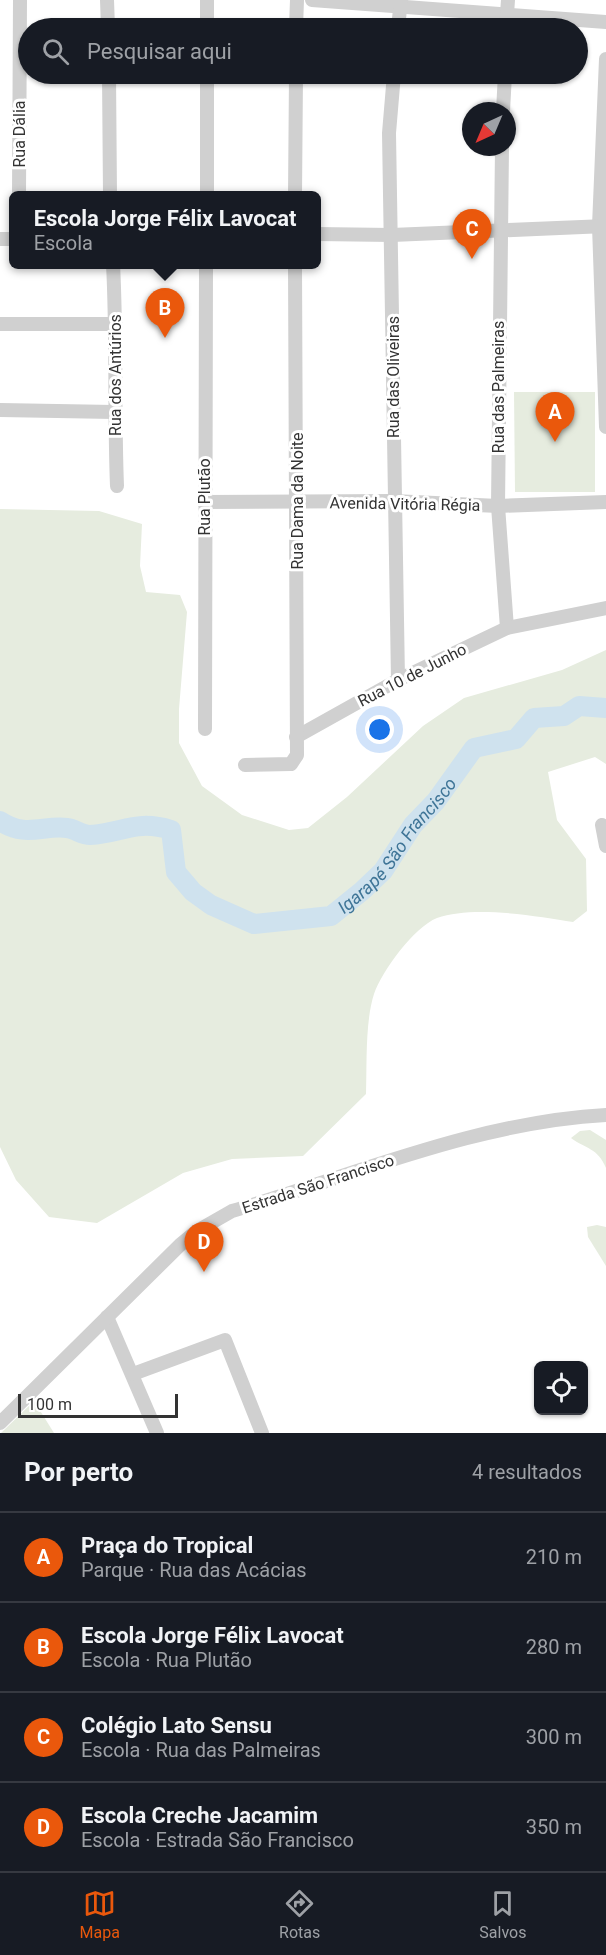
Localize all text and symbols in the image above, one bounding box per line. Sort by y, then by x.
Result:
search box [18,18,588,84]
icon: search [39,35,72,68]
text: Pesquisar aqui [87,39,232,64]
street label: Rua Dália [10,100,29,168]
north arrow [462,102,516,156]
popup [9,191,321,269]
text: Escola Jorge Félix Lavocat [34,206,296,231]
pin: C [452,210,492,259]
text: Escola [34,231,93,255]
pin: B [146,288,184,338]
street label: Rua dos Antúrios [106,314,125,436]
street label: Rua das Oliveiras [384,316,403,438]
street label: Rua das Palmeiras [489,321,508,453]
pin: A [536,392,574,442]
street label: Rua Dama da Noite [288,432,307,570]
street label: Rua Plutão [195,458,214,536]
street label: Avenida Vitória Régia [329,493,481,515]
street label: Rua 10 de Junho [355,639,469,711]
your location [365,715,394,744]
water label: Igarapé São Francisco [333,773,460,917]
street label: Estrada São Francisco [240,1150,396,1218]
pin: D [184,1222,224,1272]
map controls [534,1361,588,1415]
button: locate [534,1361,588,1415]
scale bar [18,1391,178,1418]
text: 100 m [27,1395,72,1414]
text: Por perto [24,1457,133,1487]
text: 4 resultados [472,1460,582,1484]
text: Praça do Tropical [81,1533,253,1558]
text: A [37,1545,50,1569]
text: 210 m [526,1545,582,1569]
text: Parque · Rua das Acácias [81,1558,307,1582]
text: Escola Jorge Félix Lavocat [81,1623,344,1648]
text: B [37,1635,50,1659]
text: 280 m [526,1635,582,1659]
text: Escola · Rua Plutão [81,1648,252,1672]
text: Colégio Lato Sensu [81,1713,272,1738]
text: C [37,1725,50,1749]
text: 300 m [526,1725,582,1749]
text: Escola · Rua das Palmeiras [81,1738,321,1762]
text: Escola Creche Jacamim [81,1803,318,1828]
text: D [37,1815,50,1839]
text: 350 m [526,1815,582,1839]
text: Escola · Estrada São Francisco [81,1828,354,1852]
tab: Mapa [80,1887,120,1942]
tab: Rotas [279,1887,320,1942]
tab: Salvos [479,1887,526,1942]

